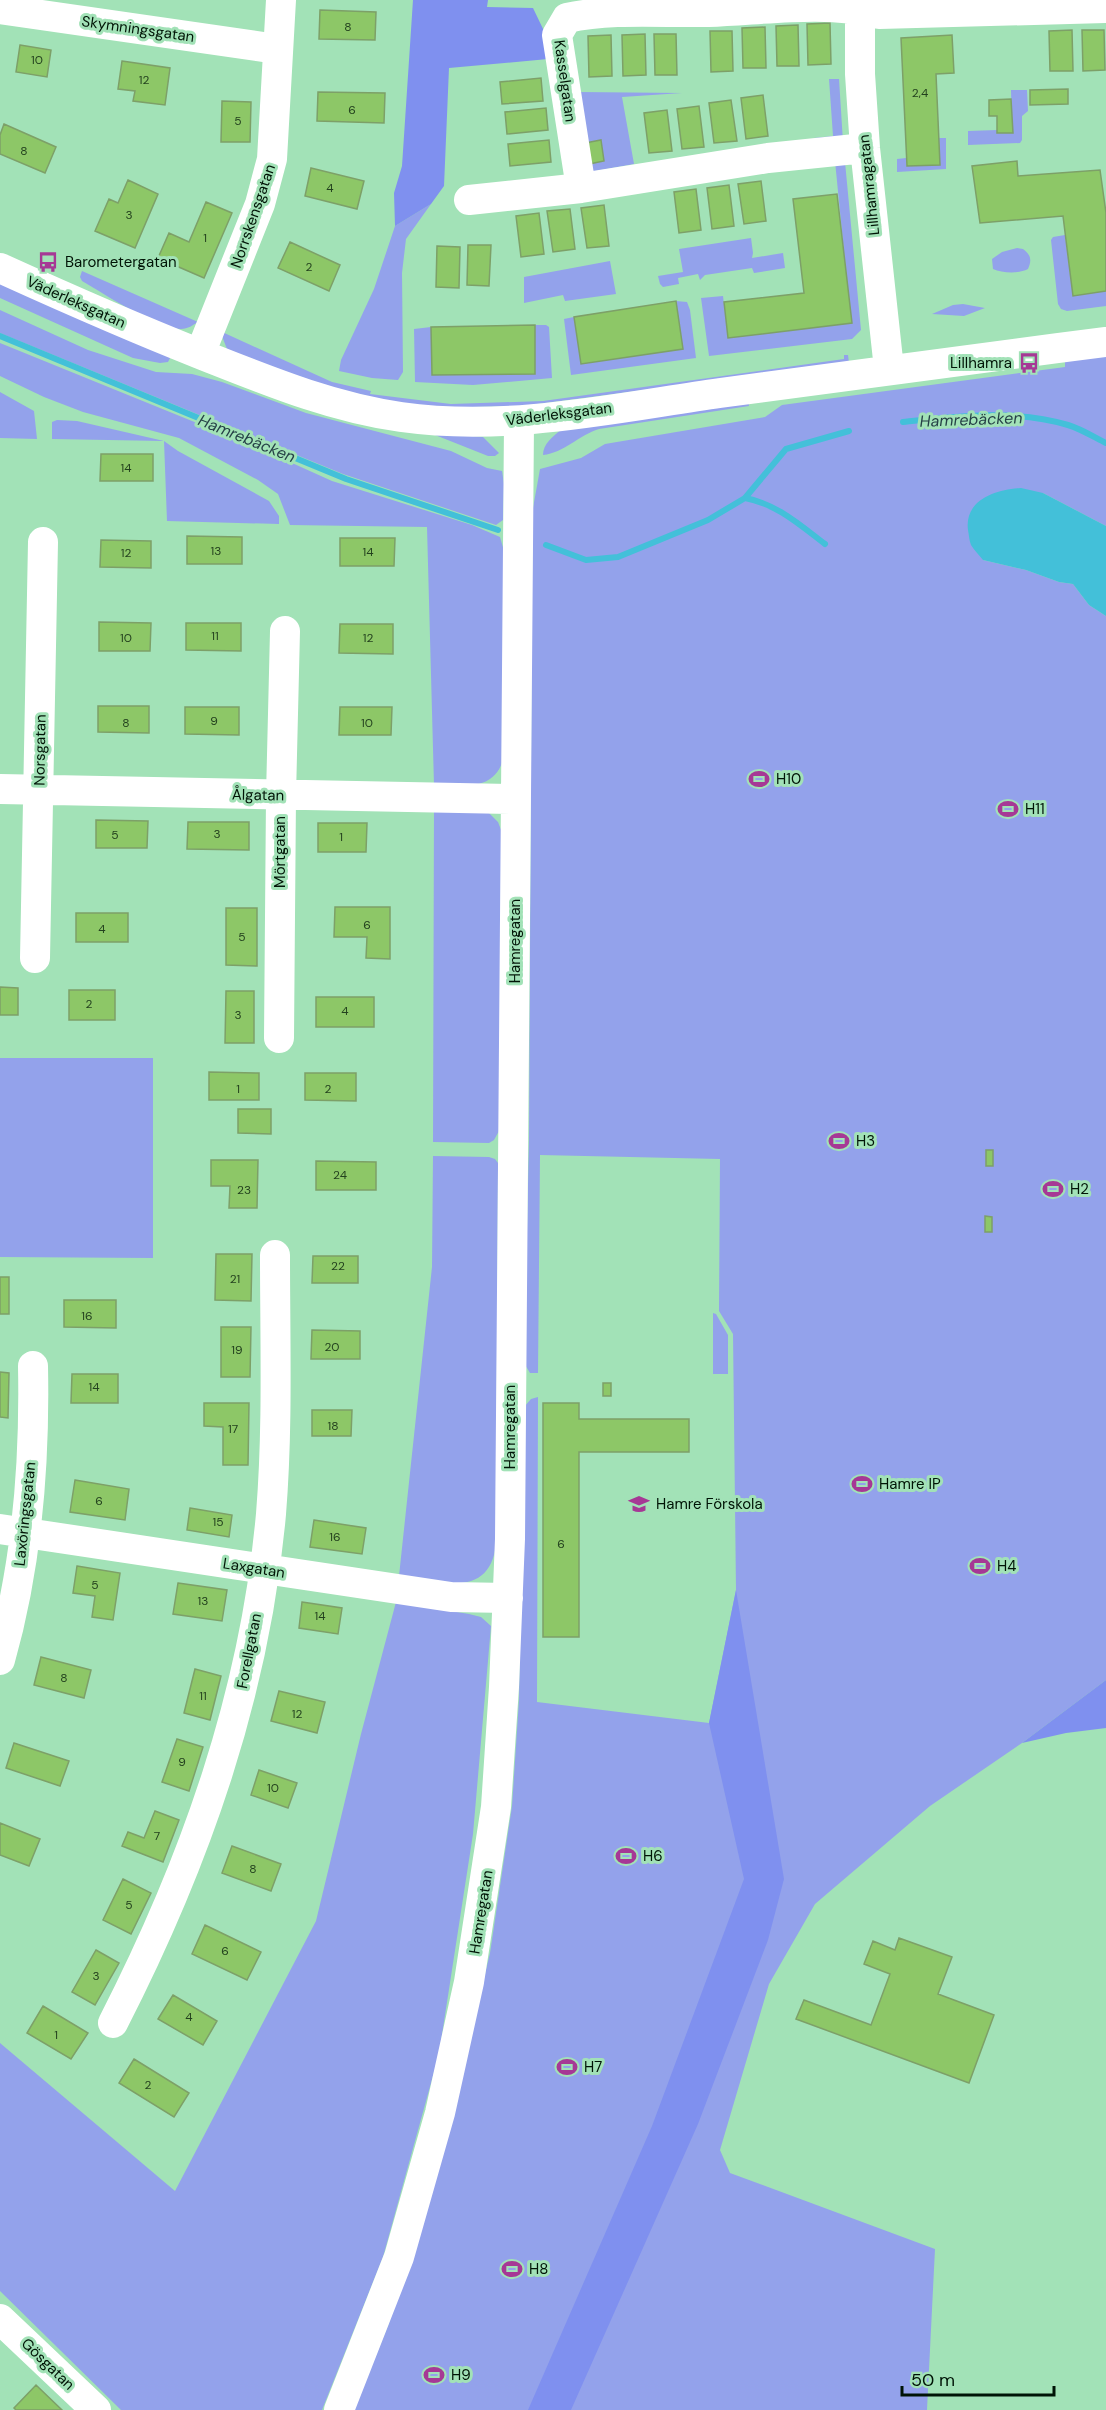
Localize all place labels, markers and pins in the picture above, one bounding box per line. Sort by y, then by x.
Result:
bus stop icon: Barometergatan [36,250,60,274]
place label: Barometergatan [65,252,177,272]
bus stop icon: Lillhamra [1017,351,1041,375]
place label: Lillhamra [950,353,1012,373]
sports icon: H10 [747,767,771,791]
place label: H10 [776,769,801,789]
sports icon: H11 [996,797,1020,821]
place label: H11 [1025,799,1045,819]
sports icon: H3 [827,1129,851,1153]
place label: H3 [856,1131,875,1151]
sports icon: H2 [1041,1177,1065,1201]
place label: H2 [1070,1179,1089,1199]
sports icon: Hamre IP [850,1472,874,1496]
place label: Hamre IP [879,1474,941,1494]
school or university icon: Hamre Förskola [627,1492,651,1516]
place label: Hamre Förskola [656,1494,763,1514]
sports icon: H4 [968,1554,992,1578]
place label: H4 [997,1556,1016,1576]
sports icon: H6 [614,1844,638,1868]
place label: H6 [643,1846,663,1866]
sports icon: H7 [555,2055,579,2079]
place label: H7 [584,2057,602,2077]
sports icon: H8 [500,2257,524,2281]
place label: H8 [529,2259,548,2279]
sports icon: H9 [422,2363,446,2387]
place label: H9 [451,2365,471,2385]

